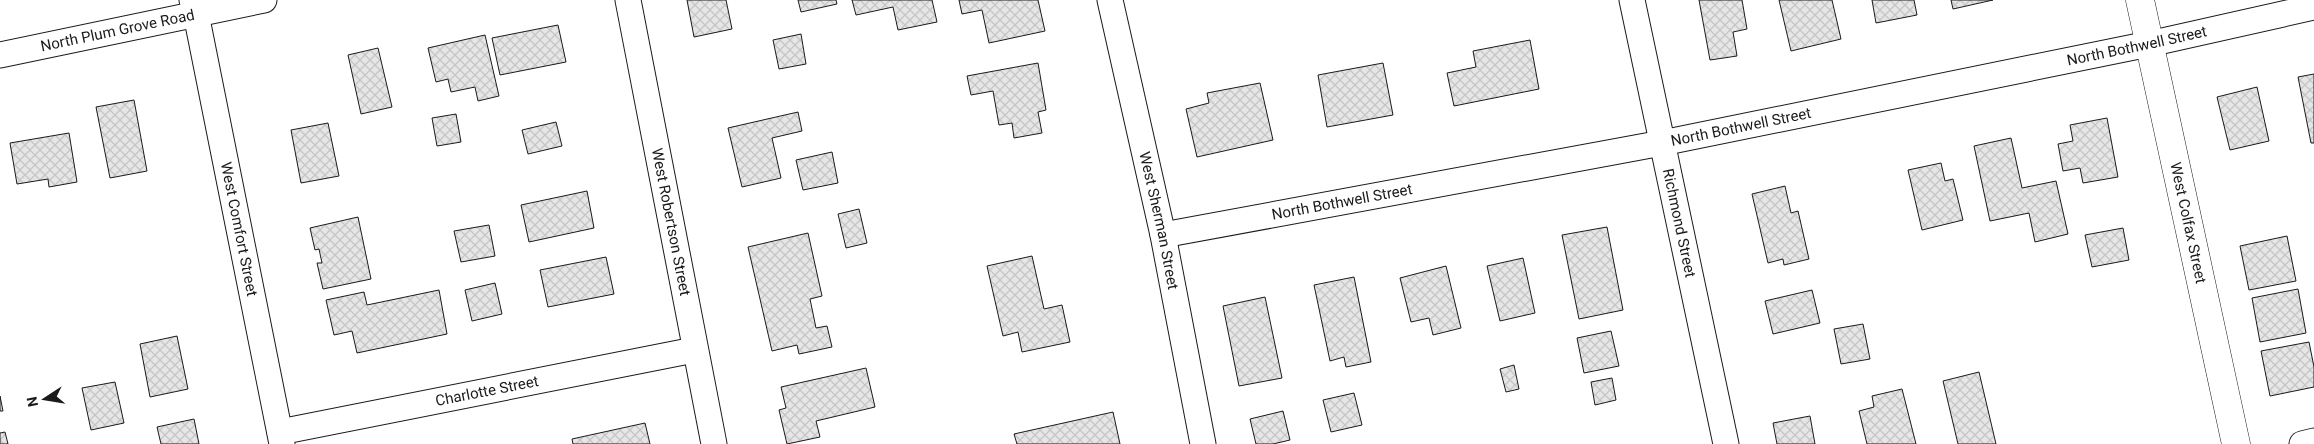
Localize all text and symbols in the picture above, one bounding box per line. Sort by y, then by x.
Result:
street label: North Plum Grove Road [39,6,196,55]
street label: North Bothwell Street [2065,22,2209,69]
street label: North Bothwell Street [1669,104,1813,150]
street label: West Robertson Street [648,147,694,297]
street label: West Sherman Street [1135,150,1182,291]
street label: West Comfort Street [217,160,261,298]
street label: West Colfax Street [2166,161,2210,285]
street label: Richmond Street [1659,167,1700,279]
street label: North Bothwell Street [1270,180,1414,224]
street label: Charlotte Street [434,372,540,410]
north arrow [20,374,70,424]
text: N [23,395,41,408]

